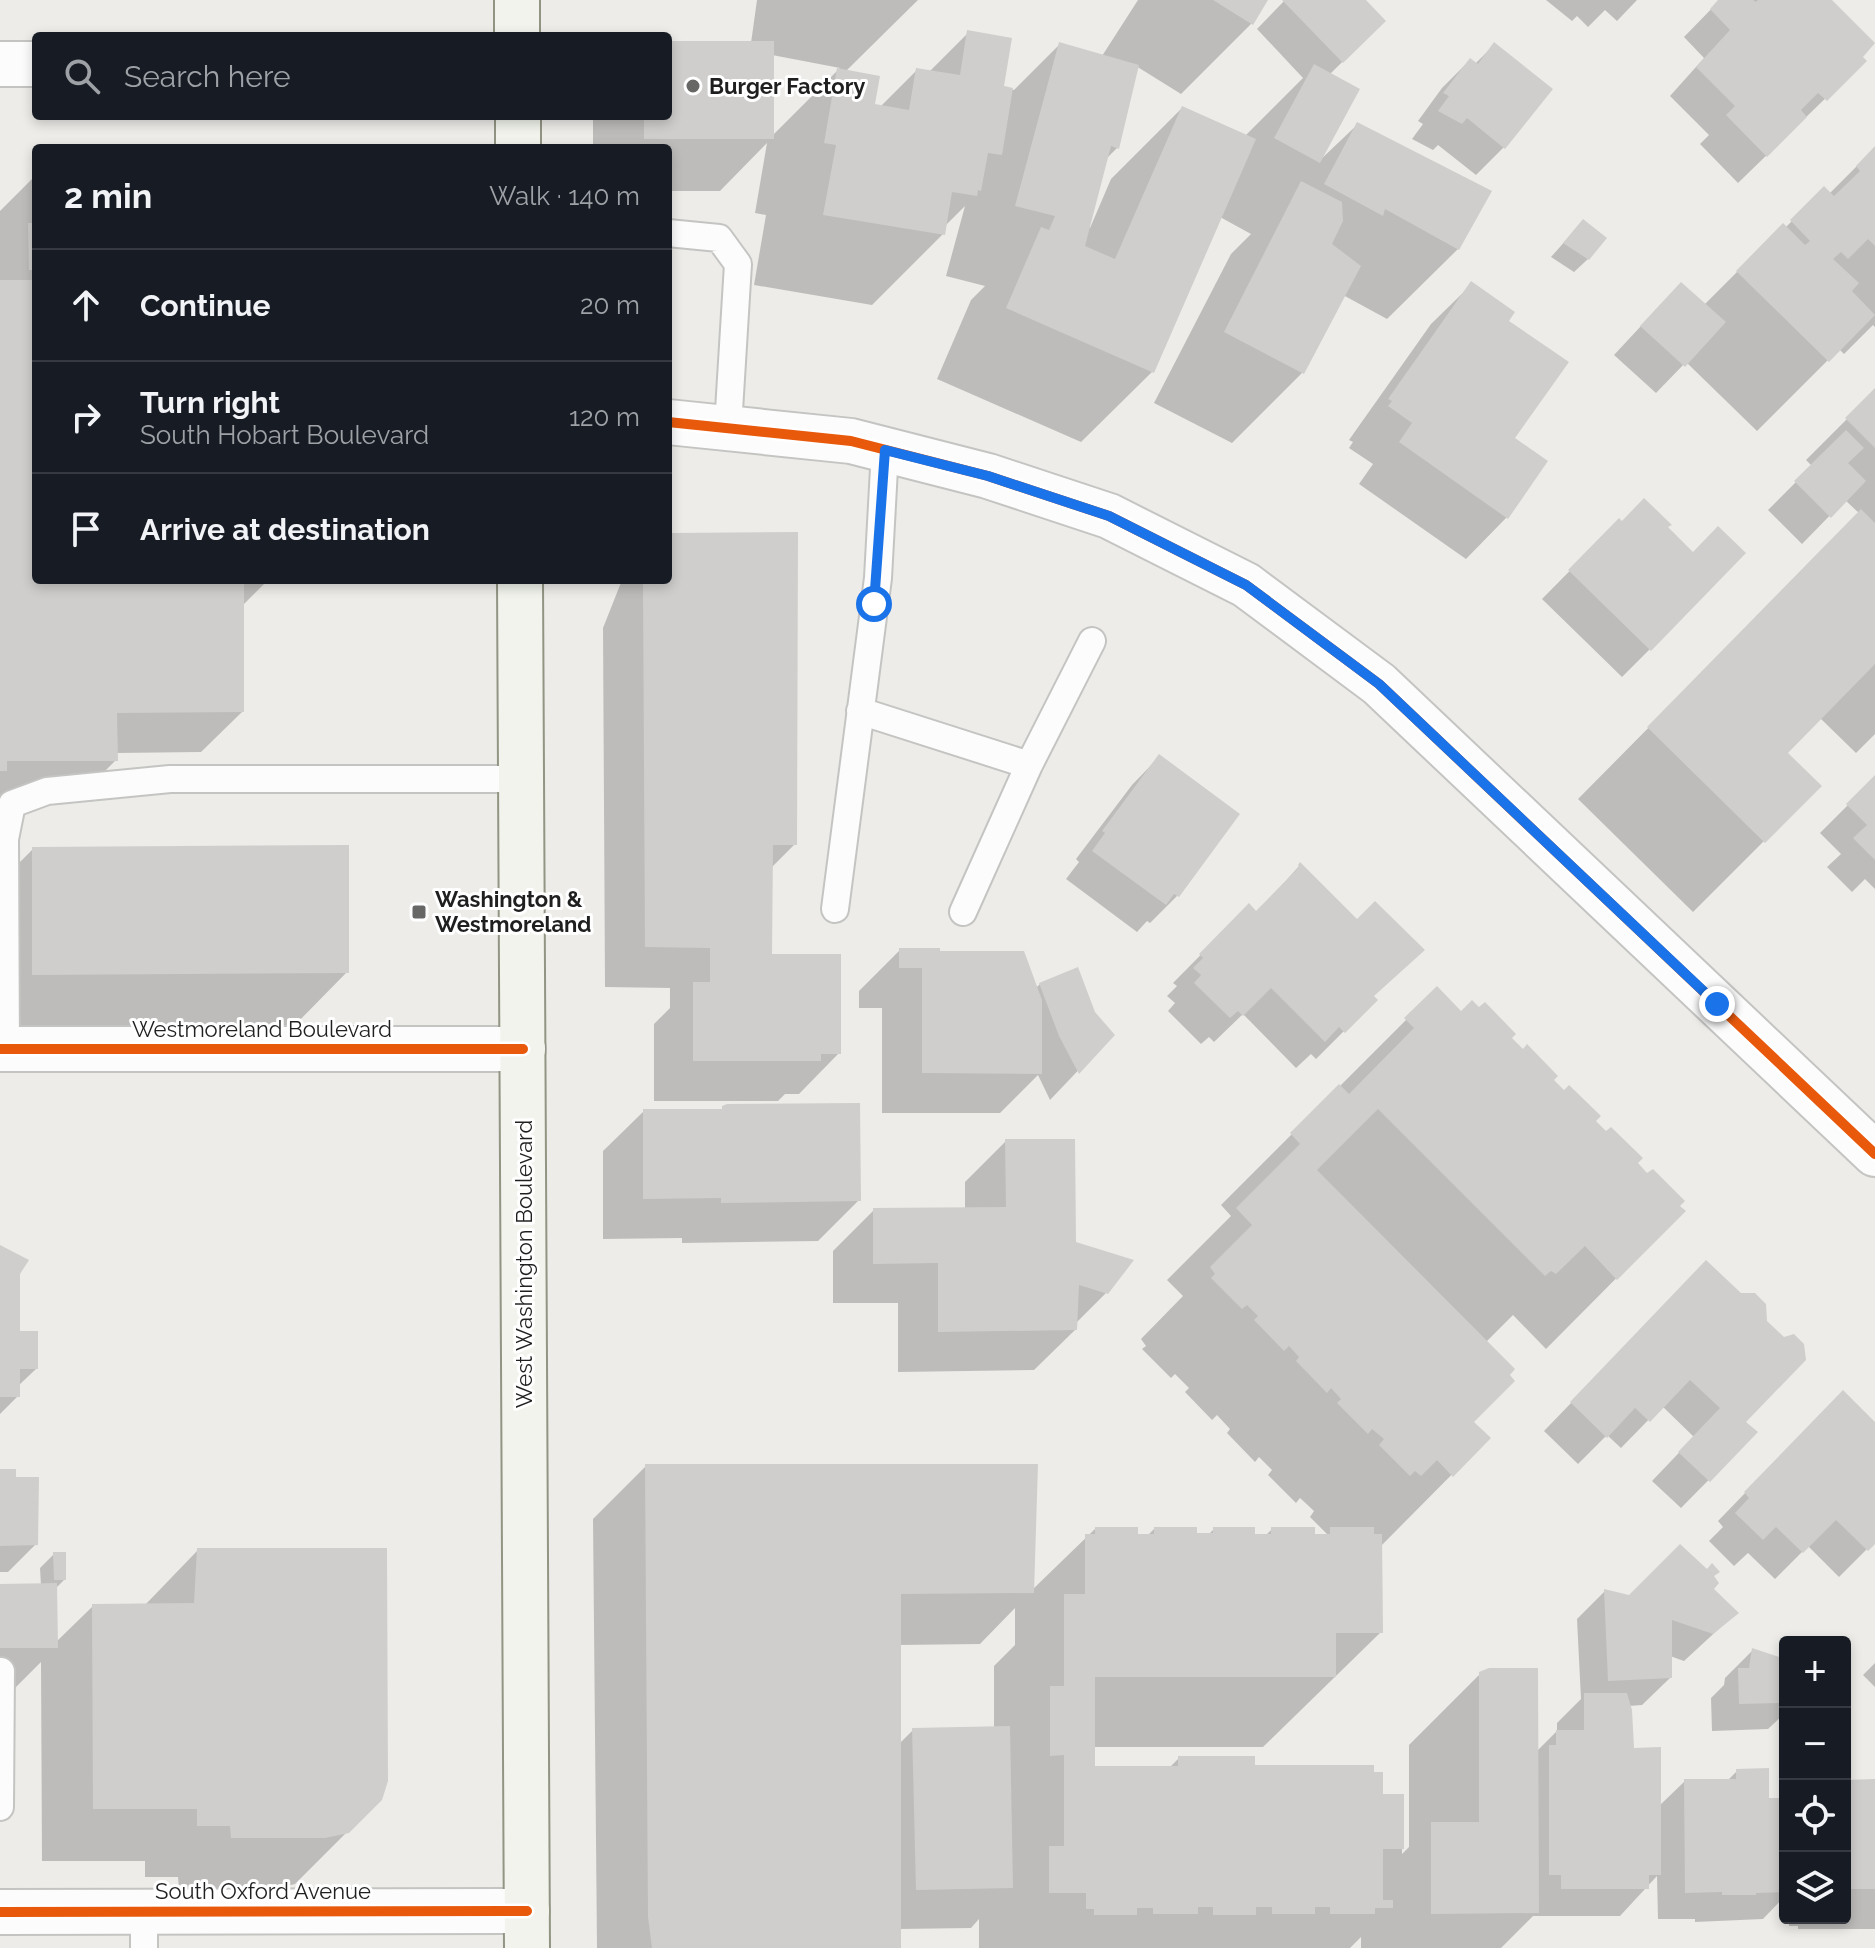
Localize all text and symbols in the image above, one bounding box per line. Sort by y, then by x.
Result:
search box [32,32,672,120]
icon: search [60,54,104,98]
text: Search here [124,59,291,94]
place label: Burger Factory [709,73,865,99]
marker: Burger Factory [684,77,702,95]
text: 2 min [64,176,152,216]
text: Walk · 140 m [489,181,640,211]
icon: ahead [64,283,108,327]
text: Continue [140,288,271,323]
text: 20 m [580,290,640,320]
text: Turn right [140,385,280,420]
icon: right [64,395,108,439]
text: 120 m [569,402,640,432]
text: South Hobart Boulevard [140,420,429,450]
icon: arrive [64,507,108,551]
text: Arrive at destination [140,512,430,547]
route start [856,586,892,622]
place label: Washington & Westmoreland [435,886,592,937]
marker: Washington & Westmoreland [410,903,428,921]
route end [1699,986,1735,1022]
street label: Westmoreland Boulevard [132,1016,392,1042]
street label: West Washington Boulevard [511,1120,537,1408]
map controls [1779,1636,1851,1924]
button: + [1779,1636,1851,1708]
button: − [1779,1708,1851,1780]
button: locate [1779,1780,1851,1852]
button: layers [1779,1852,1851,1924]
street label: South Oxford Avenue [155,1878,371,1904]

